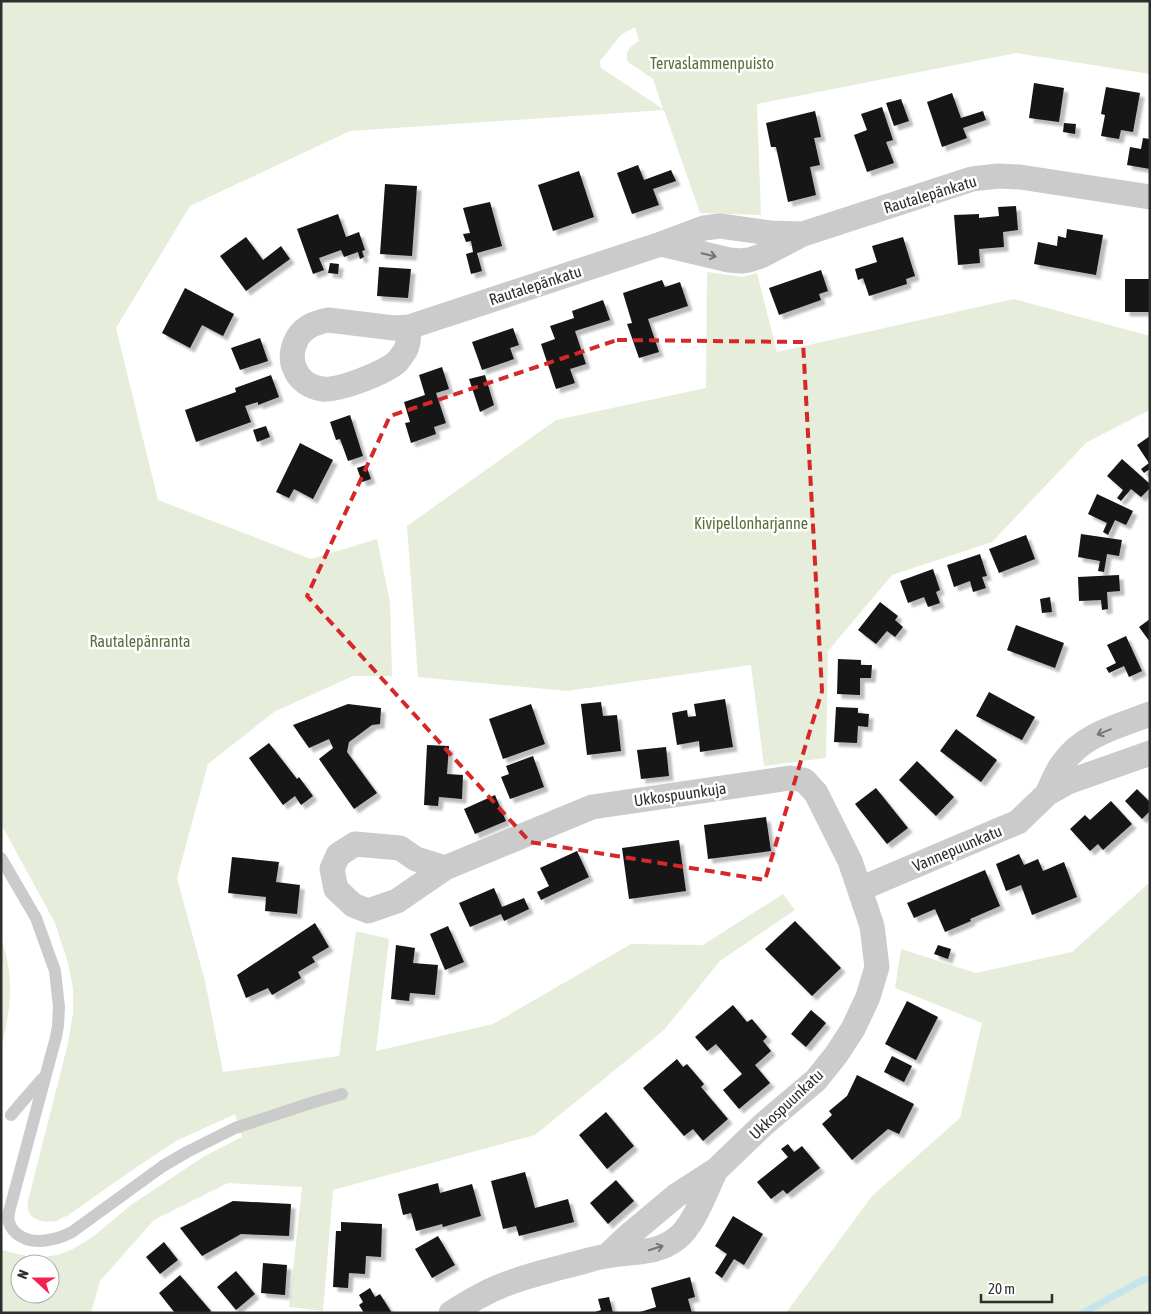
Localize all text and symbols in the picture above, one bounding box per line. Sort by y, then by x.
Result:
park label: Tervaslammenpuisto [650,54,774,73]
street label: Rautalepänkatu [881,171,979,218]
one-way arrow [700,251,716,260]
street label: Rautalepänkatu [486,262,584,309]
park label: Kivipellonharjanne [694,514,808,533]
park label: Rautalepänranta [90,632,191,651]
one-way arrow [1097,727,1112,737]
street label: Ukkospuunkuja [633,779,727,810]
street label: Vannepuunkatu [910,821,1005,876]
street label: Ukkospuunkatu [745,1065,827,1143]
one-way arrow [648,1243,664,1253]
north arrow [10,1254,60,1304]
text: N [14,1268,32,1281]
scale bar [981,1272,1052,1304]
text: 20 m [988,1280,1015,1297]

